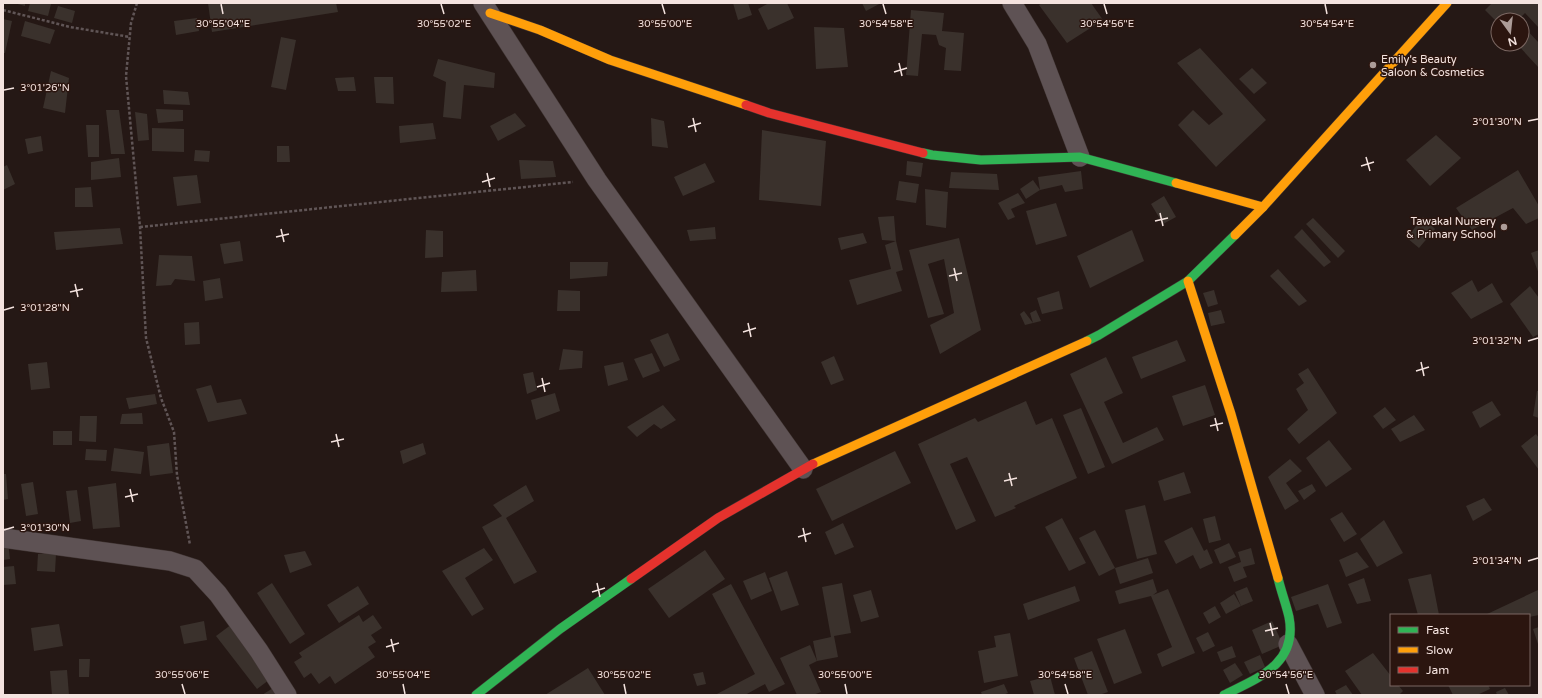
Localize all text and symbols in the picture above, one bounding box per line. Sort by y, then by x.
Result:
north arrow [1490,12,1530,52]
text: 30°55'04"E [196,18,250,30]
text: 30°55'02"E [417,18,471,30]
text: 30°55'00"E [638,18,692,30]
text: 30°54'58"E [859,18,913,30]
text: 30°54'56"E [1080,18,1134,30]
text: 30°54'54"E [1300,18,1354,30]
text: N [1507,34,1518,49]
place label: Emily's Beauty Saloon & Cosmetics [1381,53,1484,79]
marker: Emily's Beauty Saloon & Cosmetics [1368,60,1378,70]
text: 3°01'26"N [20,82,70,94]
text: 3°01'30"N [1472,116,1522,128]
place label: Tawakal Nursery & Primary School [1406,215,1496,241]
marker: Tawakal Nursery & Primary School [1499,222,1509,232]
text: 3°01'28"N [20,302,70,314]
text: 3°01'32"N [1472,335,1522,347]
text: 3°01'30"N [20,522,70,534]
text: 3°01'34"N [1472,555,1522,567]
legend [1390,614,1530,686]
text: Fast [1426,623,1450,637]
text: Slow [1426,643,1453,657]
text: Jam [1426,663,1449,677]
text: 30°55'06"E [155,669,209,681]
text: 30°55'04"E [376,669,430,681]
text: 30°55'02"E [597,669,651,681]
text: 30°55'00"E [818,669,872,681]
text: 30°54'58"E [1038,669,1092,681]
text: 30°54'56"E [1259,669,1313,681]

